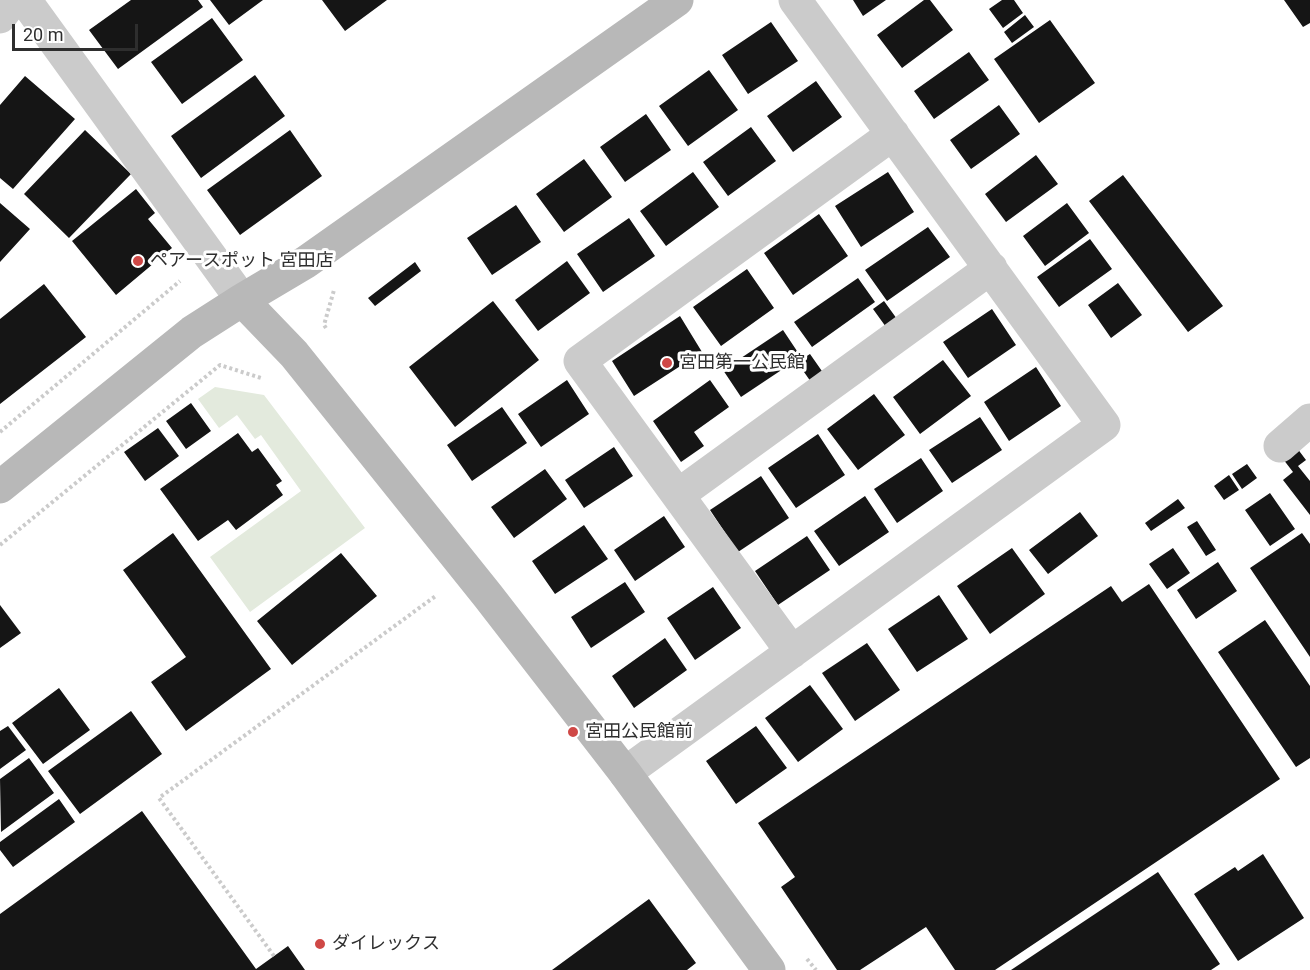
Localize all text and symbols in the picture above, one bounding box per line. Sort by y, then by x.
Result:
scale bar [15,12,141,50]
text: 20 m [23,24,63,45]
place label: ペアースポット 宮田店 [150,250,333,272]
marker: ペアースポット 宮田店 [131,254,145,268]
place label: 宮田第一公民館 [679,352,805,374]
marker: 宮田第一公民館 [660,356,674,370]
place label: 宮田公民館前 [585,721,693,743]
marker: 宮田公民館前 [566,725,580,739]
place label: ダイレックス [332,933,440,955]
marker: ダイレックス [313,937,327,951]

